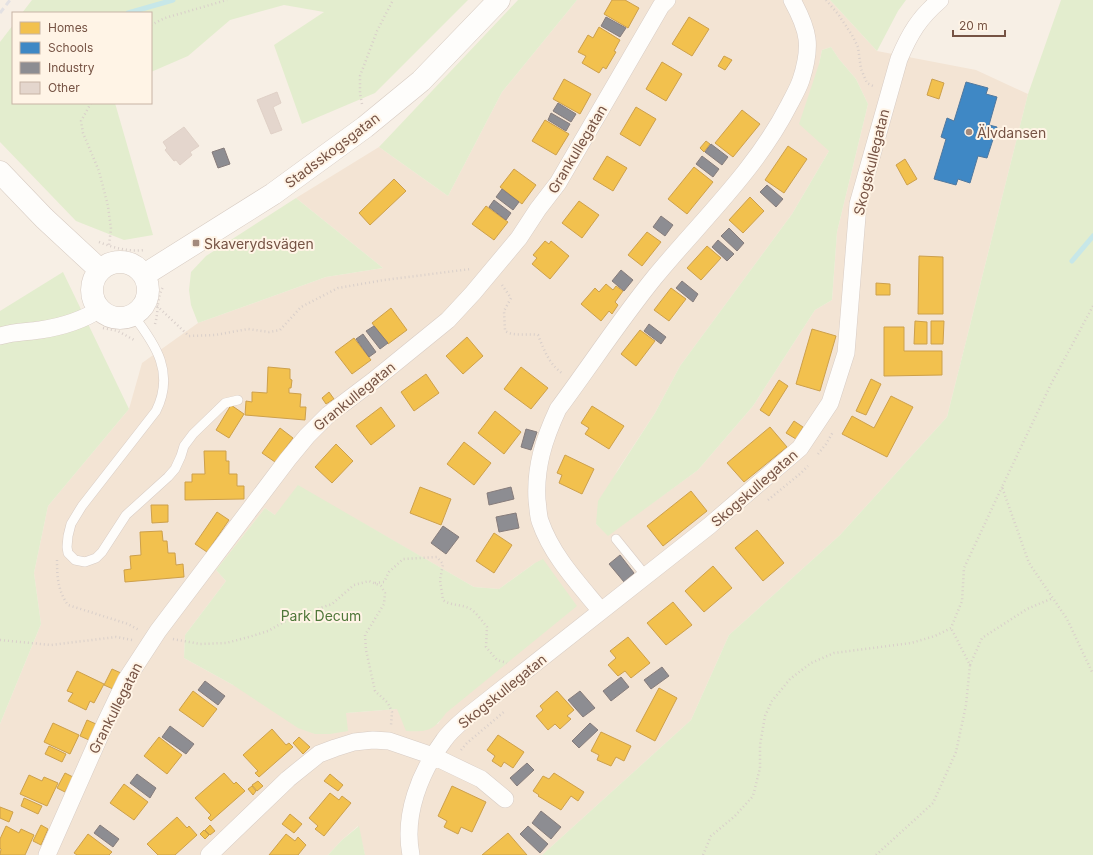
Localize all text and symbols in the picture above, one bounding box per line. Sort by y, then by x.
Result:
legend [12,12,152,104]
scale bar [953,12,1005,38]
text: 20 m [959,18,988,33]
text: Homes [48,20,88,35]
text: Schools [48,40,93,55]
text: Industry [48,60,95,75]
text: Other [48,80,80,95]
street label: Grankullegatan [544,102,610,196]
street label: Skogskullegatan [850,107,892,217]
street label: Stadsskogsgatan [281,109,383,191]
place label: Älvdansen [977,124,1046,141]
marker: Älvdansen [964,127,974,137]
place label: Skaverydsvägen [204,235,314,252]
marker: Skaverydsvägen [191,238,201,248]
street label: Grankullegatan [310,358,398,434]
street label: Skogskullegatan [707,446,801,530]
park label: Park Decum [281,607,361,624]
street label: Skogskullegatan [454,650,550,732]
street label: Grankullegatan [85,660,145,756]

